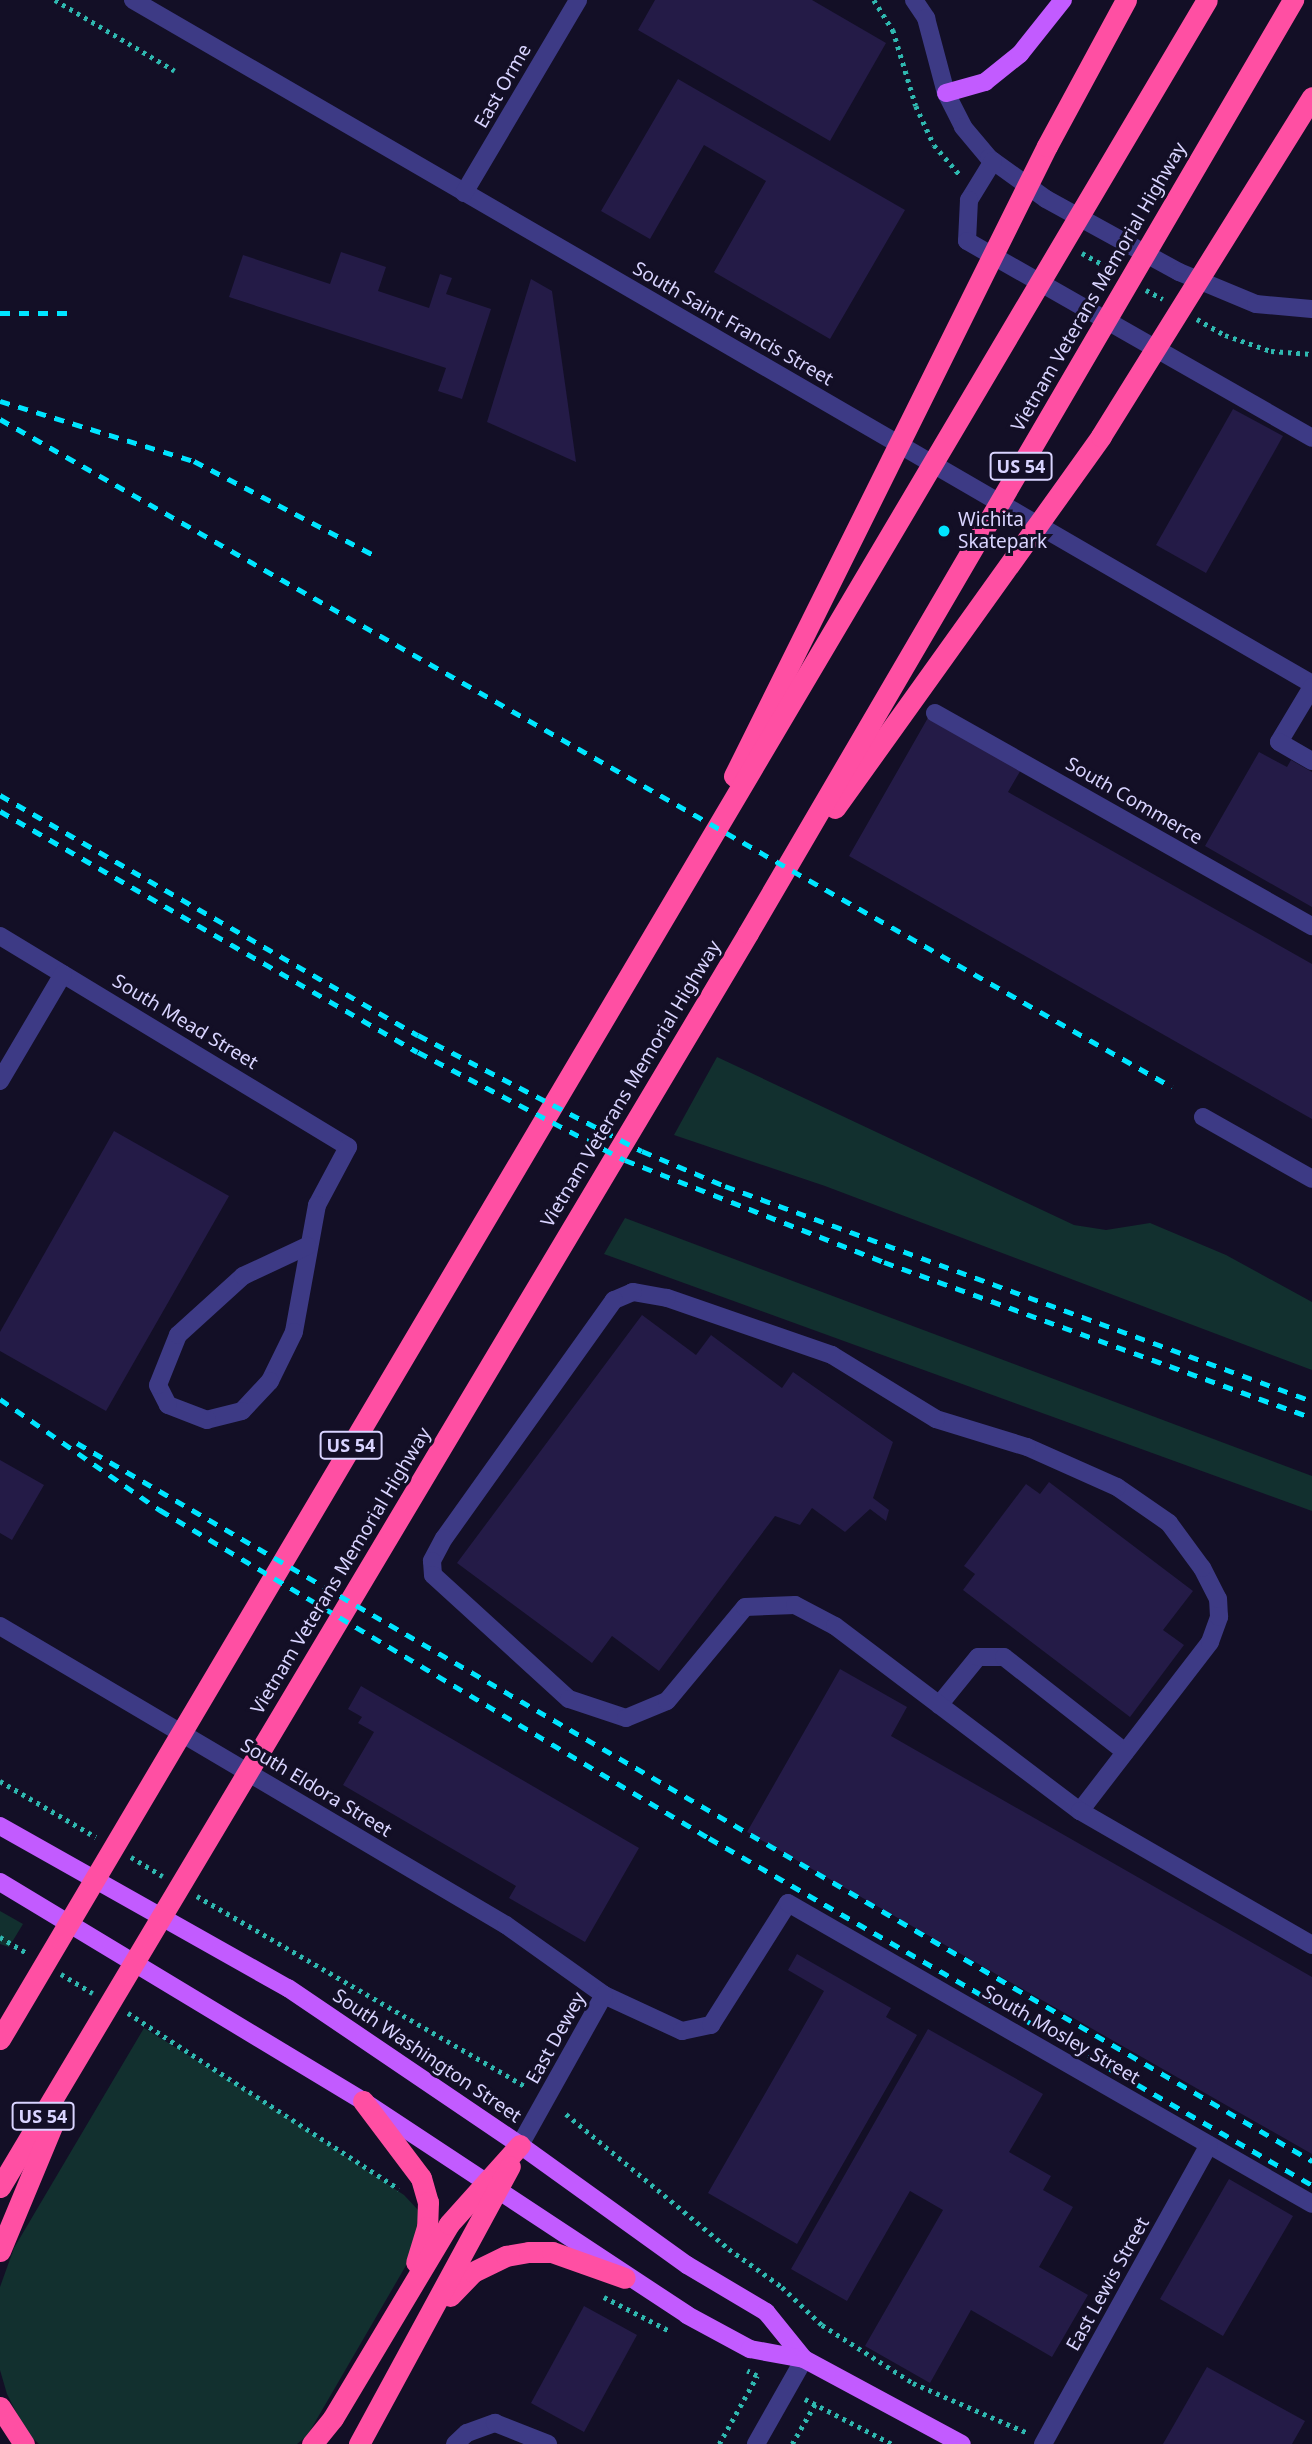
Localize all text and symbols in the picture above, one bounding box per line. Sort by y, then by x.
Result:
street label: East Orme [470,40,536,132]
street label: Vietnam Veterans Memorial Highway [1007,138,1191,436]
street label: South Saint Francis Street [629,257,837,391]
road number: US 54 [990,452,1052,480]
place label: Wichita Skatepark [958,509,1047,553]
marker: Wichita Skatepark [936,523,952,539]
street label: South Commerce [1062,753,1206,849]
street label: Vietnam Veterans Memorial Highway [536,937,726,1231]
street label: South Mead Street [108,970,262,1074]
street label: Vietnam Veterans Memorial Highway [246,1424,436,1718]
road number: US 54 [320,1430,382,1460]
street label: South Eldora Street [236,1734,396,1842]
street label: South Mosley Street [978,1981,1144,2089]
street label: South Washington Street [328,1984,526,2128]
street label: East Dewey [521,1988,591,2088]
road number: US 54 [12,2102,74,2130]
street label: East Lewis Street [1062,2213,1154,2355]

